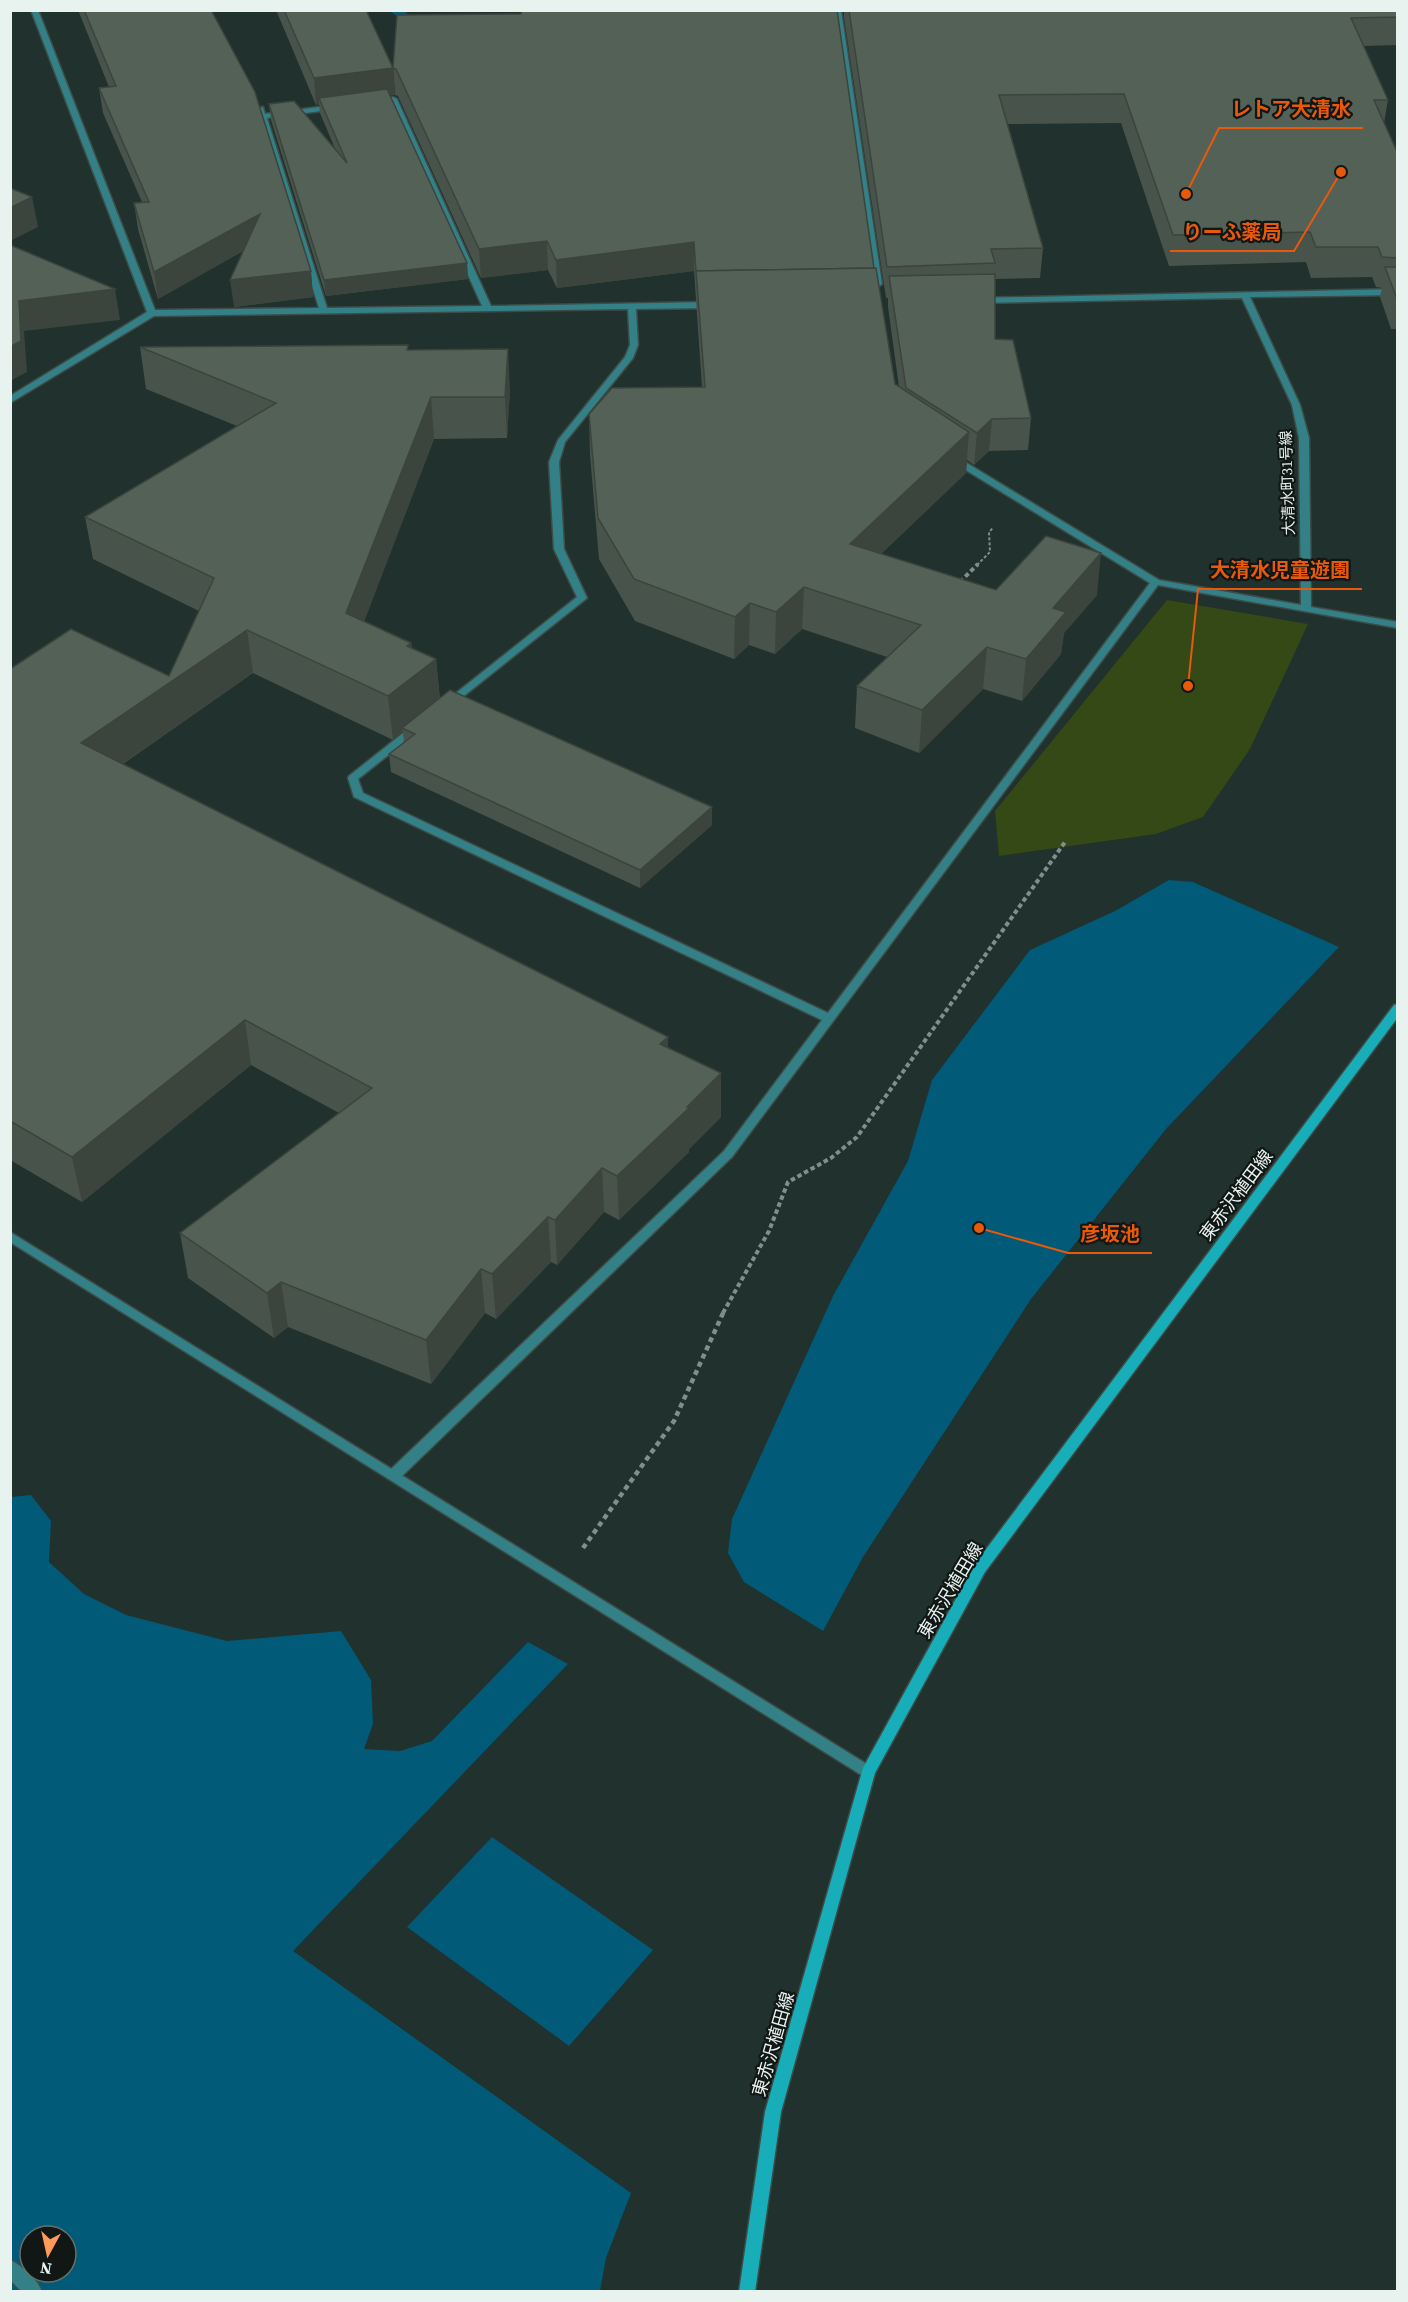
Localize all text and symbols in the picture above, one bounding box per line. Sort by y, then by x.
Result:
callout: レトア大清水 [1219,90,1363,128]
text: レトア大清水 [1231,95,1351,123]
callout: りーふ薬局 [1170,213,1294,251]
text: りーふ薬局 [1182,218,1282,246]
street label: 大清水町31号線 [1275,430,1299,536]
callout: 大清水児童遊園 [1198,551,1362,589]
text: 大清水児童遊園 [1210,556,1350,584]
street label: 東赤沢植田線 [1194,1144,1278,1246]
callout: 彦坂池 [1068,1215,1152,1253]
text: 彦坂池 [1080,1220,1140,1248]
street label: 東赤沢植田線 [911,1537,989,1643]
street label: 東赤沢植田線 [746,1989,800,2099]
north arrow [18,2224,78,2284]
text: N [38,2257,53,2281]

